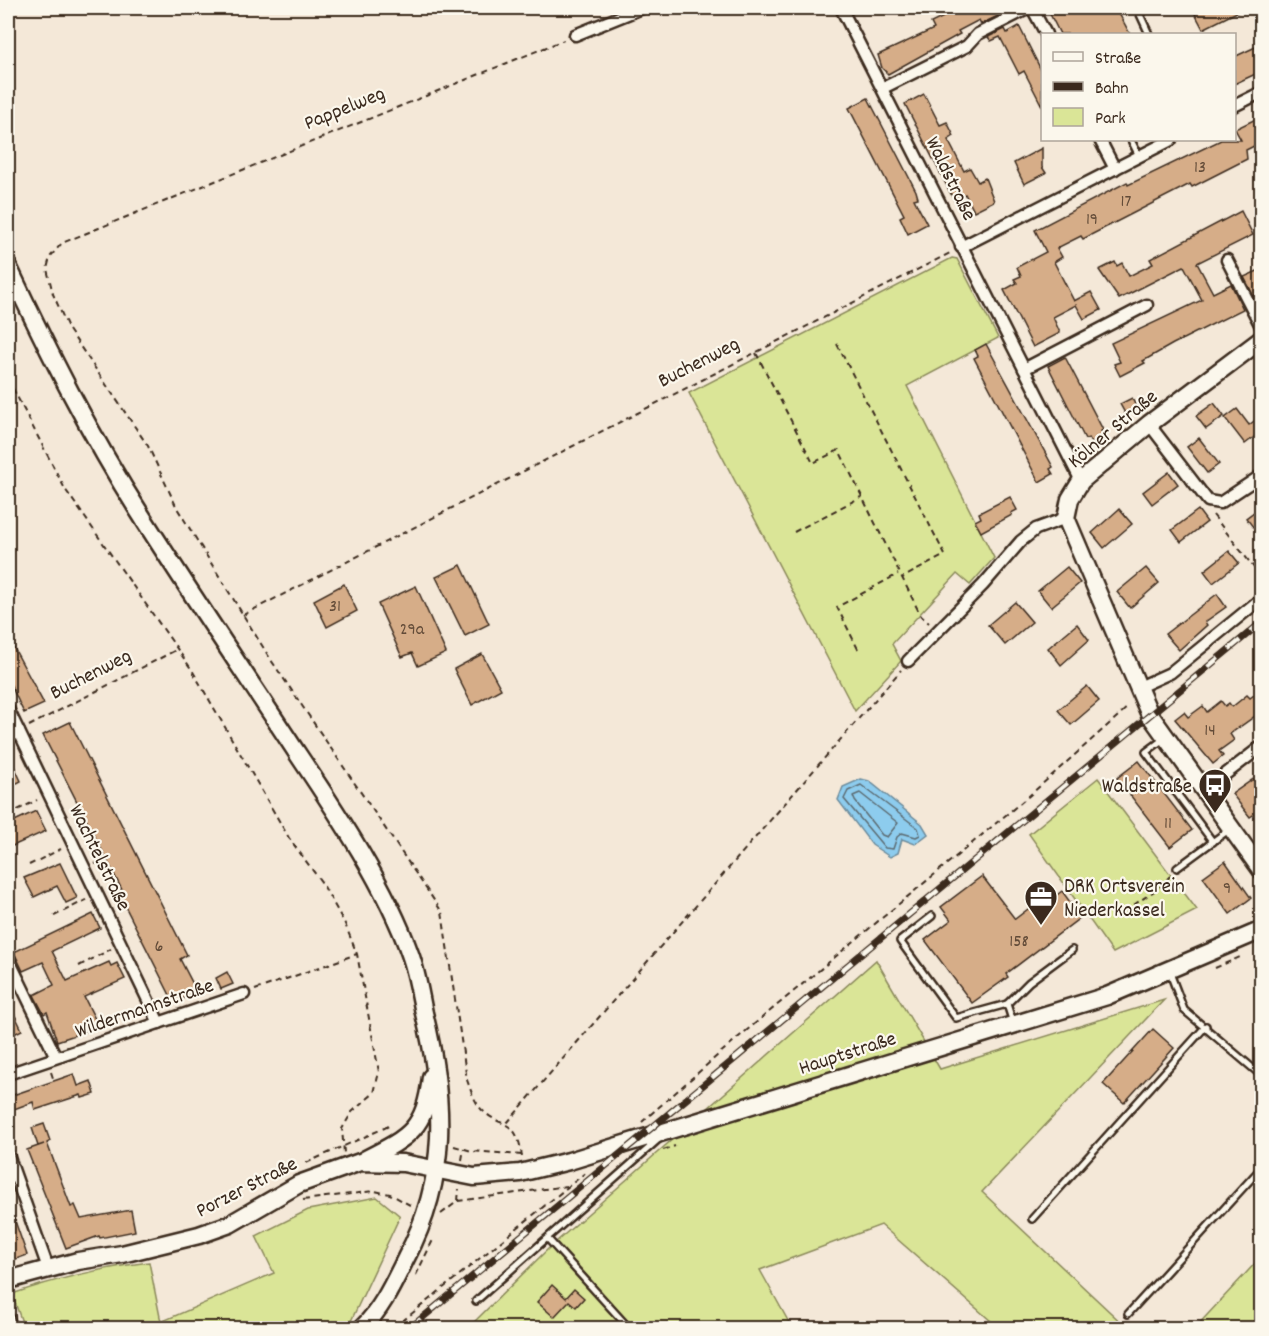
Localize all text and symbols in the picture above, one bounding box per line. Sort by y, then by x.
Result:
legend [1041,33,1236,141]
text: Straße [1095,47,1141,72]
text: Bahn [1095,77,1129,102]
street label: Pappelweg [300,80,390,140]
text: Park [1095,107,1126,132]
street label: Waldstraße [916,132,983,226]
house number: 13 [1194,156,1206,181]
house number: 17 [1121,190,1132,215]
house number: 19 [1086,208,1098,233]
street label: Buchenweg [653,330,745,397]
street label: Kölner Straße [1062,384,1165,477]
house number: 31 [329,595,341,620]
house number: 29a [400,618,425,643]
street label: Buchenweg [45,642,137,709]
house number: 14 [1204,719,1216,744]
bus stop icon: Waldstraße [1197,767,1233,814]
place label: Waldstraße [1102,773,1192,803]
street label: Wachtelstraße [60,800,137,917]
house number: 11 [1164,812,1172,837]
place label: DRK Ortsverein Niederkassel [1064,873,1185,927]
house number: 9 [1223,877,1231,902]
office icon: DRK Ortsverein Niederkassel [1023,879,1059,926]
house number: 158 [1009,930,1029,955]
house number: 6 [155,935,163,960]
street label: Wildermannstraße [72,972,218,1048]
street label: Hauptstraße [795,1025,900,1085]
street label: Porzer Straße [191,1150,303,1227]

